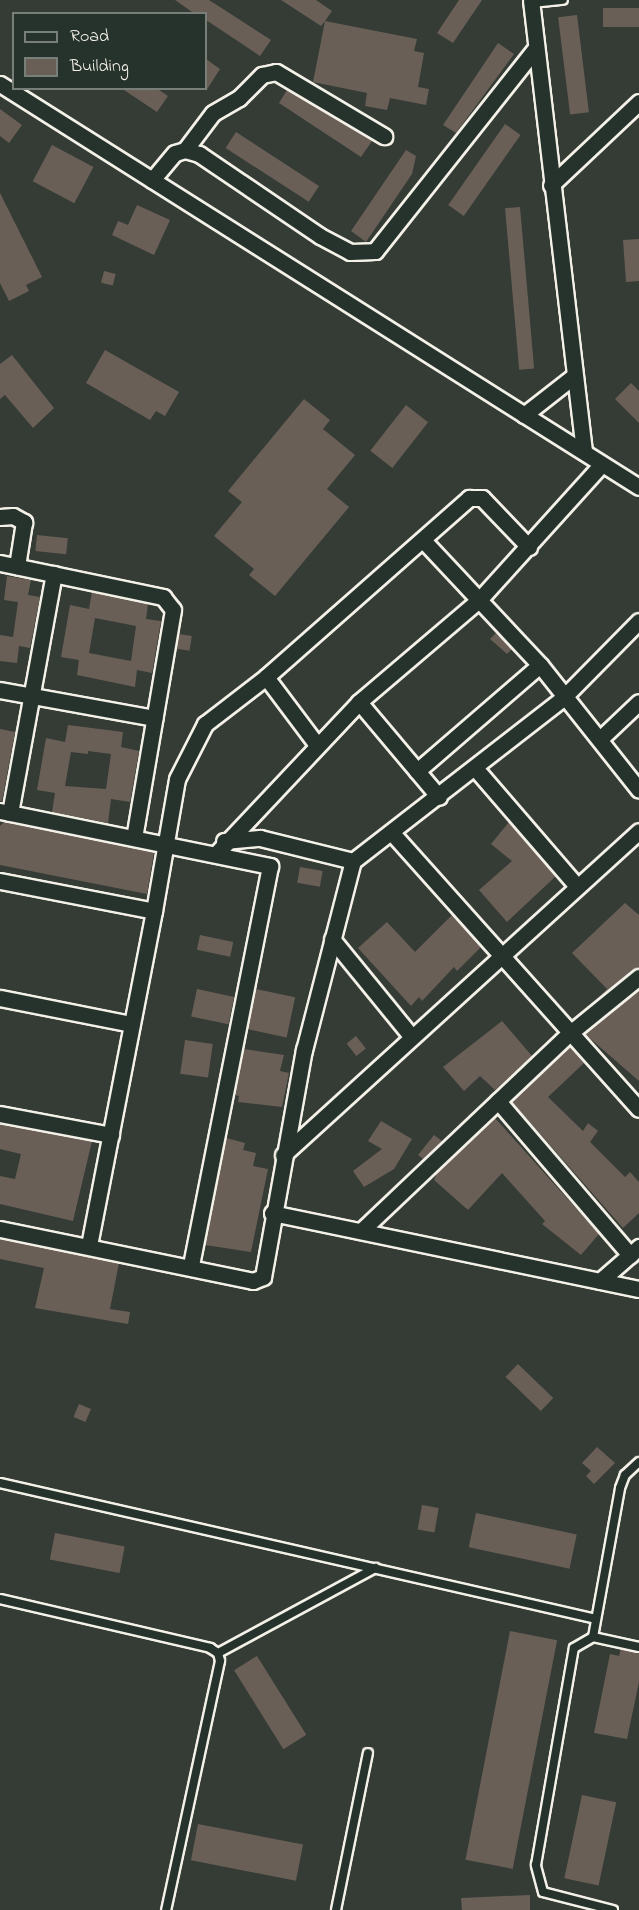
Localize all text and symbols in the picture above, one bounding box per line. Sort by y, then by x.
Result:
legend [12,12,207,90]
text: Road [70,24,109,50]
text: Building [70,54,129,80]

